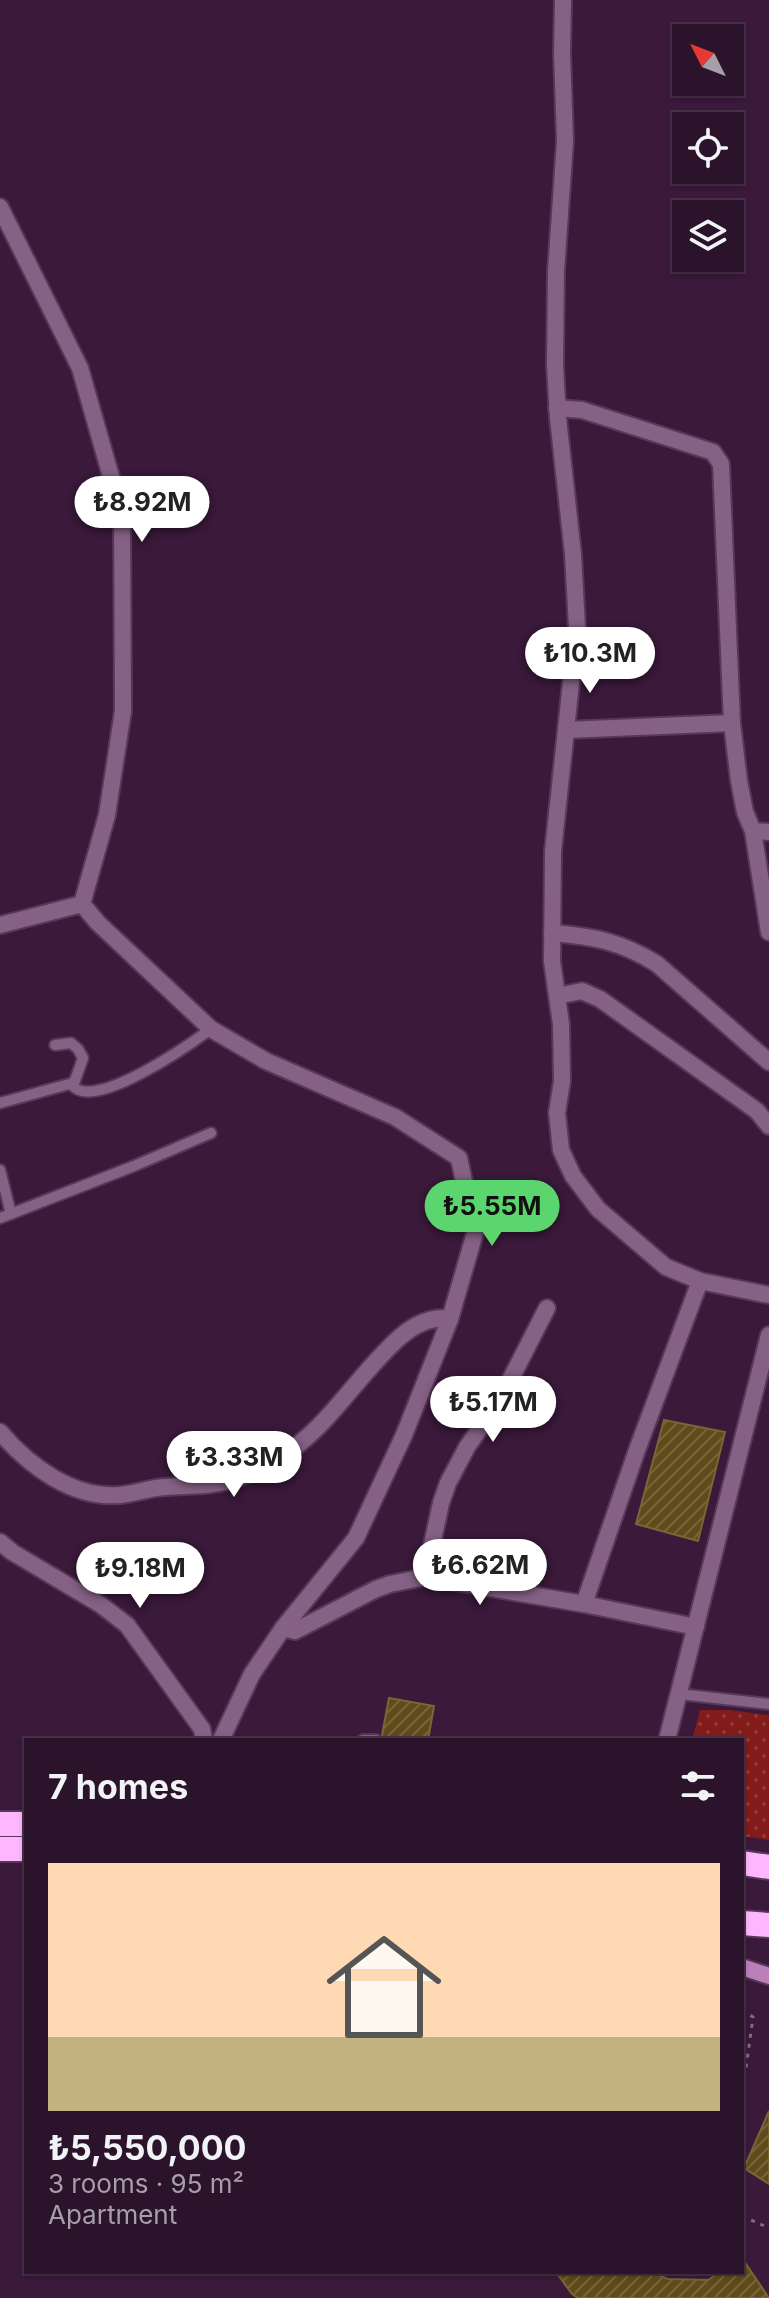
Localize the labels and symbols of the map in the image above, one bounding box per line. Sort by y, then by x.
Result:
north arrow [672,24,744,96]
pin: ₺8.92M [77,476,207,544]
pin: ₺10.3M [525,627,655,695]
pin: ₺5.55M [427,1180,557,1248]
pin: ₺5.17M [428,1376,558,1444]
pin: ₺3.33M [169,1431,299,1499]
pin: ₺6.62M [415,1539,545,1607]
pin: ₺9.18M [75,1542,205,1610]

